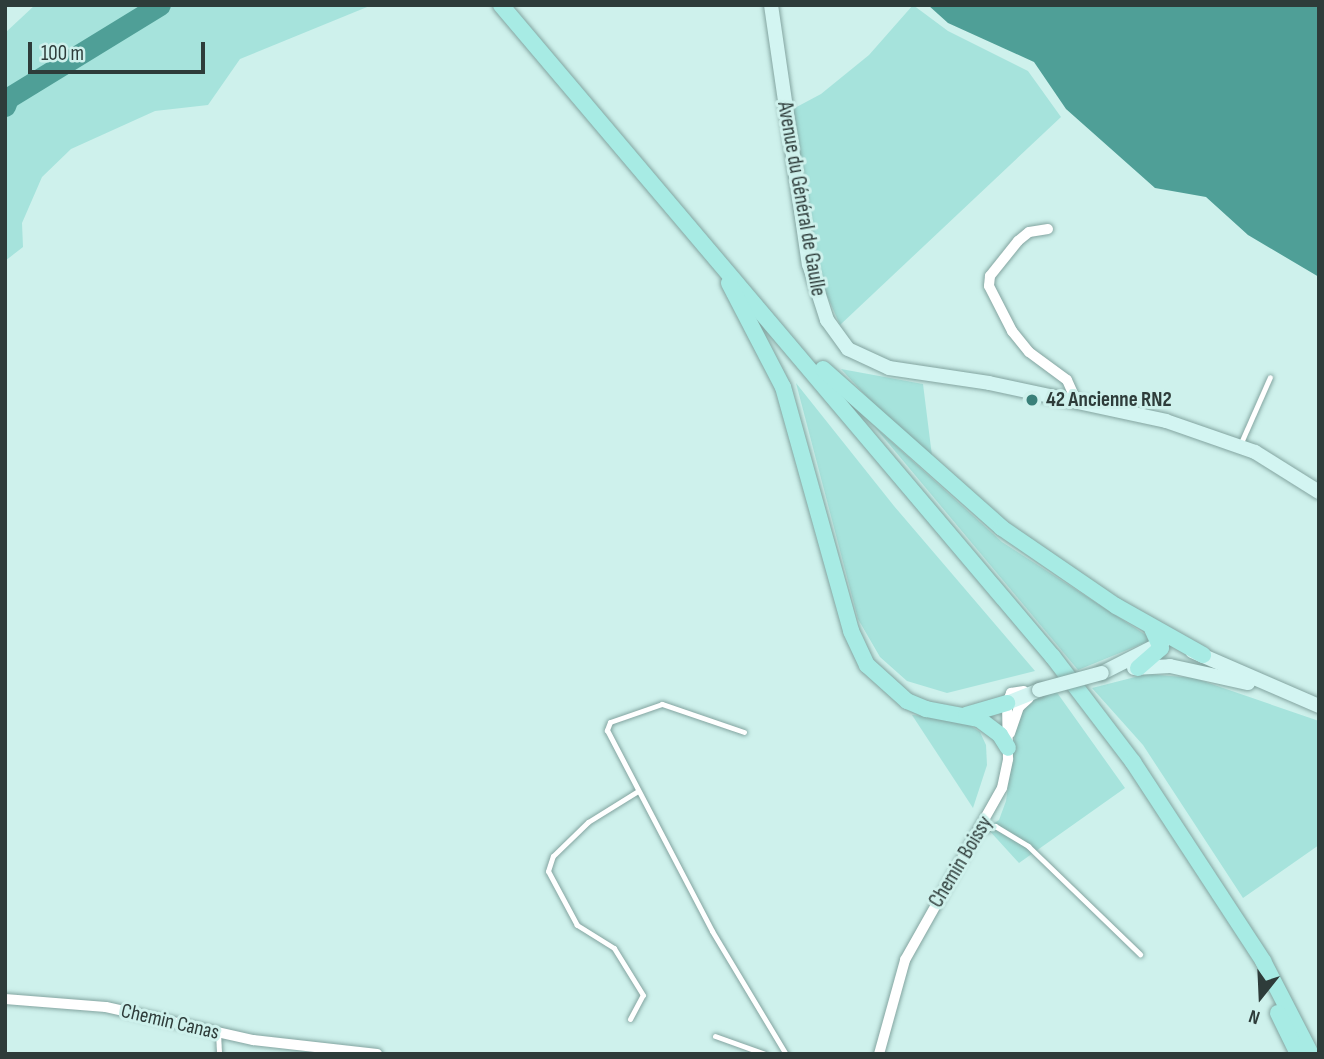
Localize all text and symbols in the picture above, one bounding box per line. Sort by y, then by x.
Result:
scale bar [32,28,208,72]
text: 100 m [41,41,84,66]
street label: Avenue du Général de Gaulle [771,100,831,298]
place label: 42 Ancienne RN2 [1046,387,1172,413]
marker: 42 Ancienne RN2 [1024,392,1040,408]
street label: Chemin Boissy [924,812,998,912]
north arrow [1226,961,1296,1031]
street label: Chemin Canas [119,998,221,1046]
text: N [1246,1004,1263,1029]

